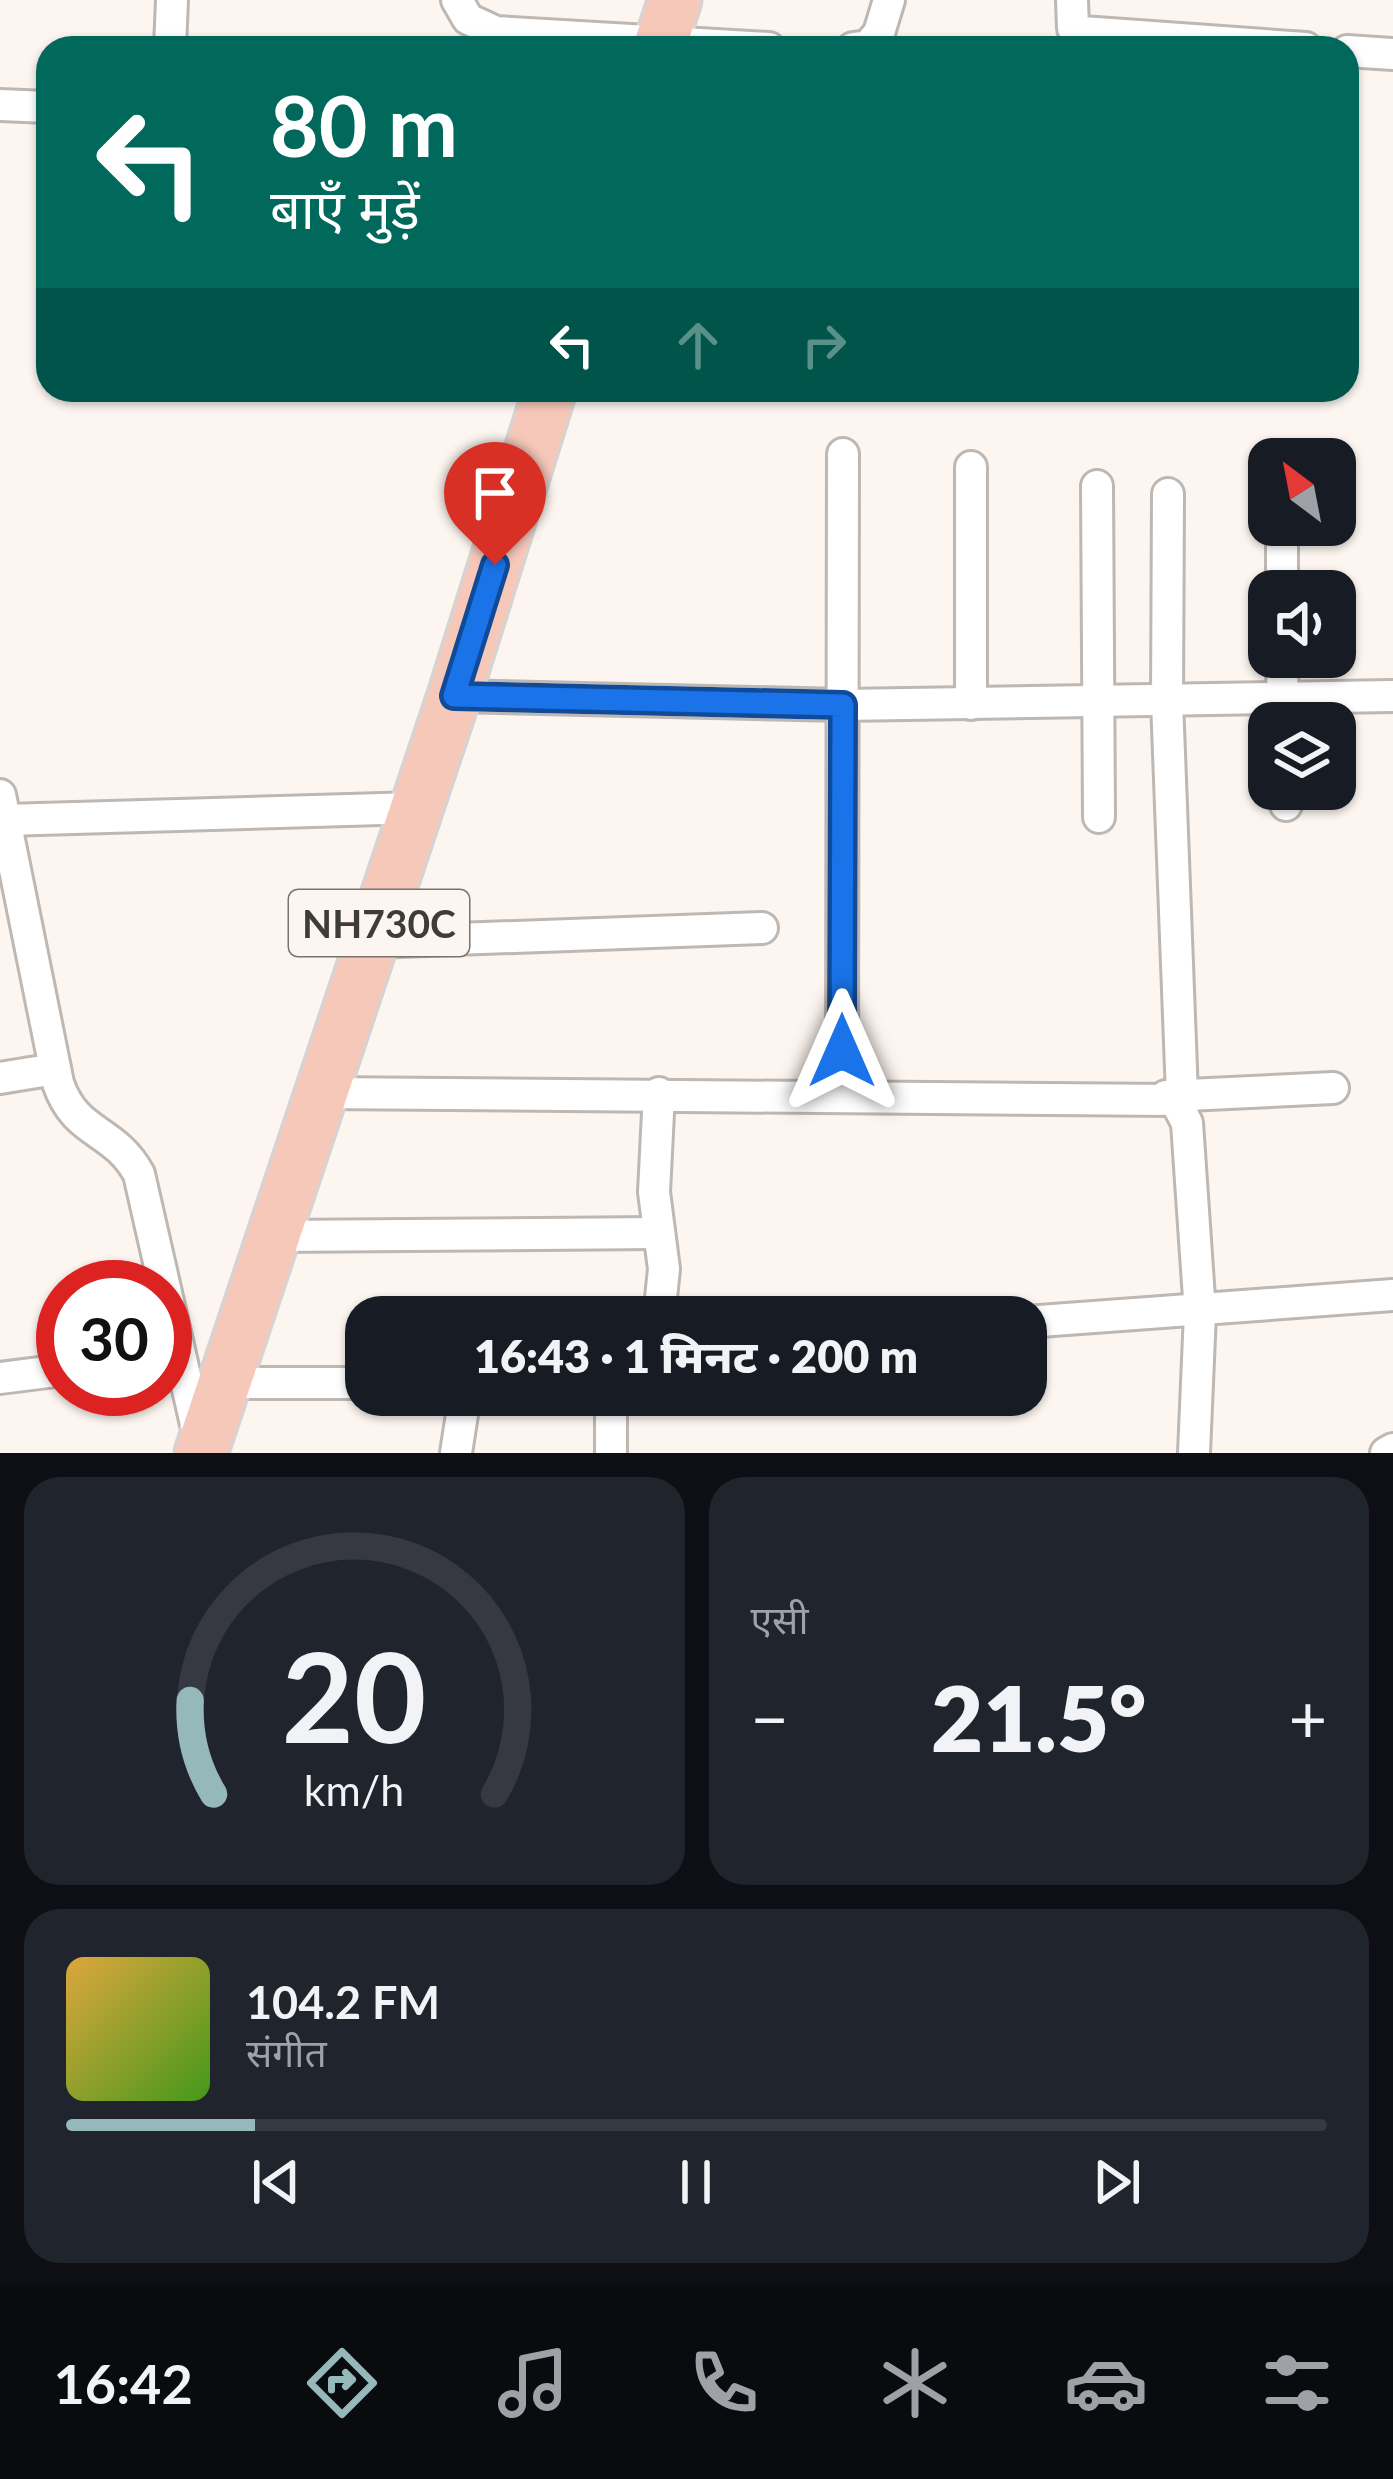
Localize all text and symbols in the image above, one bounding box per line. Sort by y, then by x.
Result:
text: 80 m [270,74,458,175]
icon: left [72,84,228,240]
text: बाएँ मुड़ें [270,176,420,241]
icon: left [539,312,605,378]
icon: ahead [665,312,731,378]
icon: right [791,312,857,378]
north arrow [1248,438,1356,546]
map controls [1248,438,1356,810]
pin [444,442,546,565]
icon: arrive [462,460,528,526]
button: sound [1248,570,1356,678]
button: layers [1248,702,1356,810]
road number: NH730C [289,890,469,956]
position arrow [779,988,905,1114]
speed limit sign: 30 [36,1260,192,1416]
text: 16:43 · 1 मिनट · 200 m [474,1329,918,1383]
text: एसी [751,1596,809,1642]
text: 20 [282,1620,427,1770]
text: 21.5° [931,1663,1147,1771]
text: − [751,1678,789,1757]
text: + [1289,1678,1327,1757]
text: km/h [304,1764,404,1815]
text: 104.2 FM [246,1975,440,2029]
text: संगीत [246,2029,327,2075]
icon: previous [243,2149,309,2215]
icon: pause [663,2149,729,2215]
icon: next [1084,2149,1150,2215]
icon: directions [300,2341,384,2425]
icon: music [491,2341,575,2425]
icon: phone [682,2341,766,2425]
icon: climate [873,2341,957,2425]
icon: car [1064,2341,1148,2425]
icon: filters [1255,2341,1339,2425]
text: 16:42 [54,2351,193,2416]

